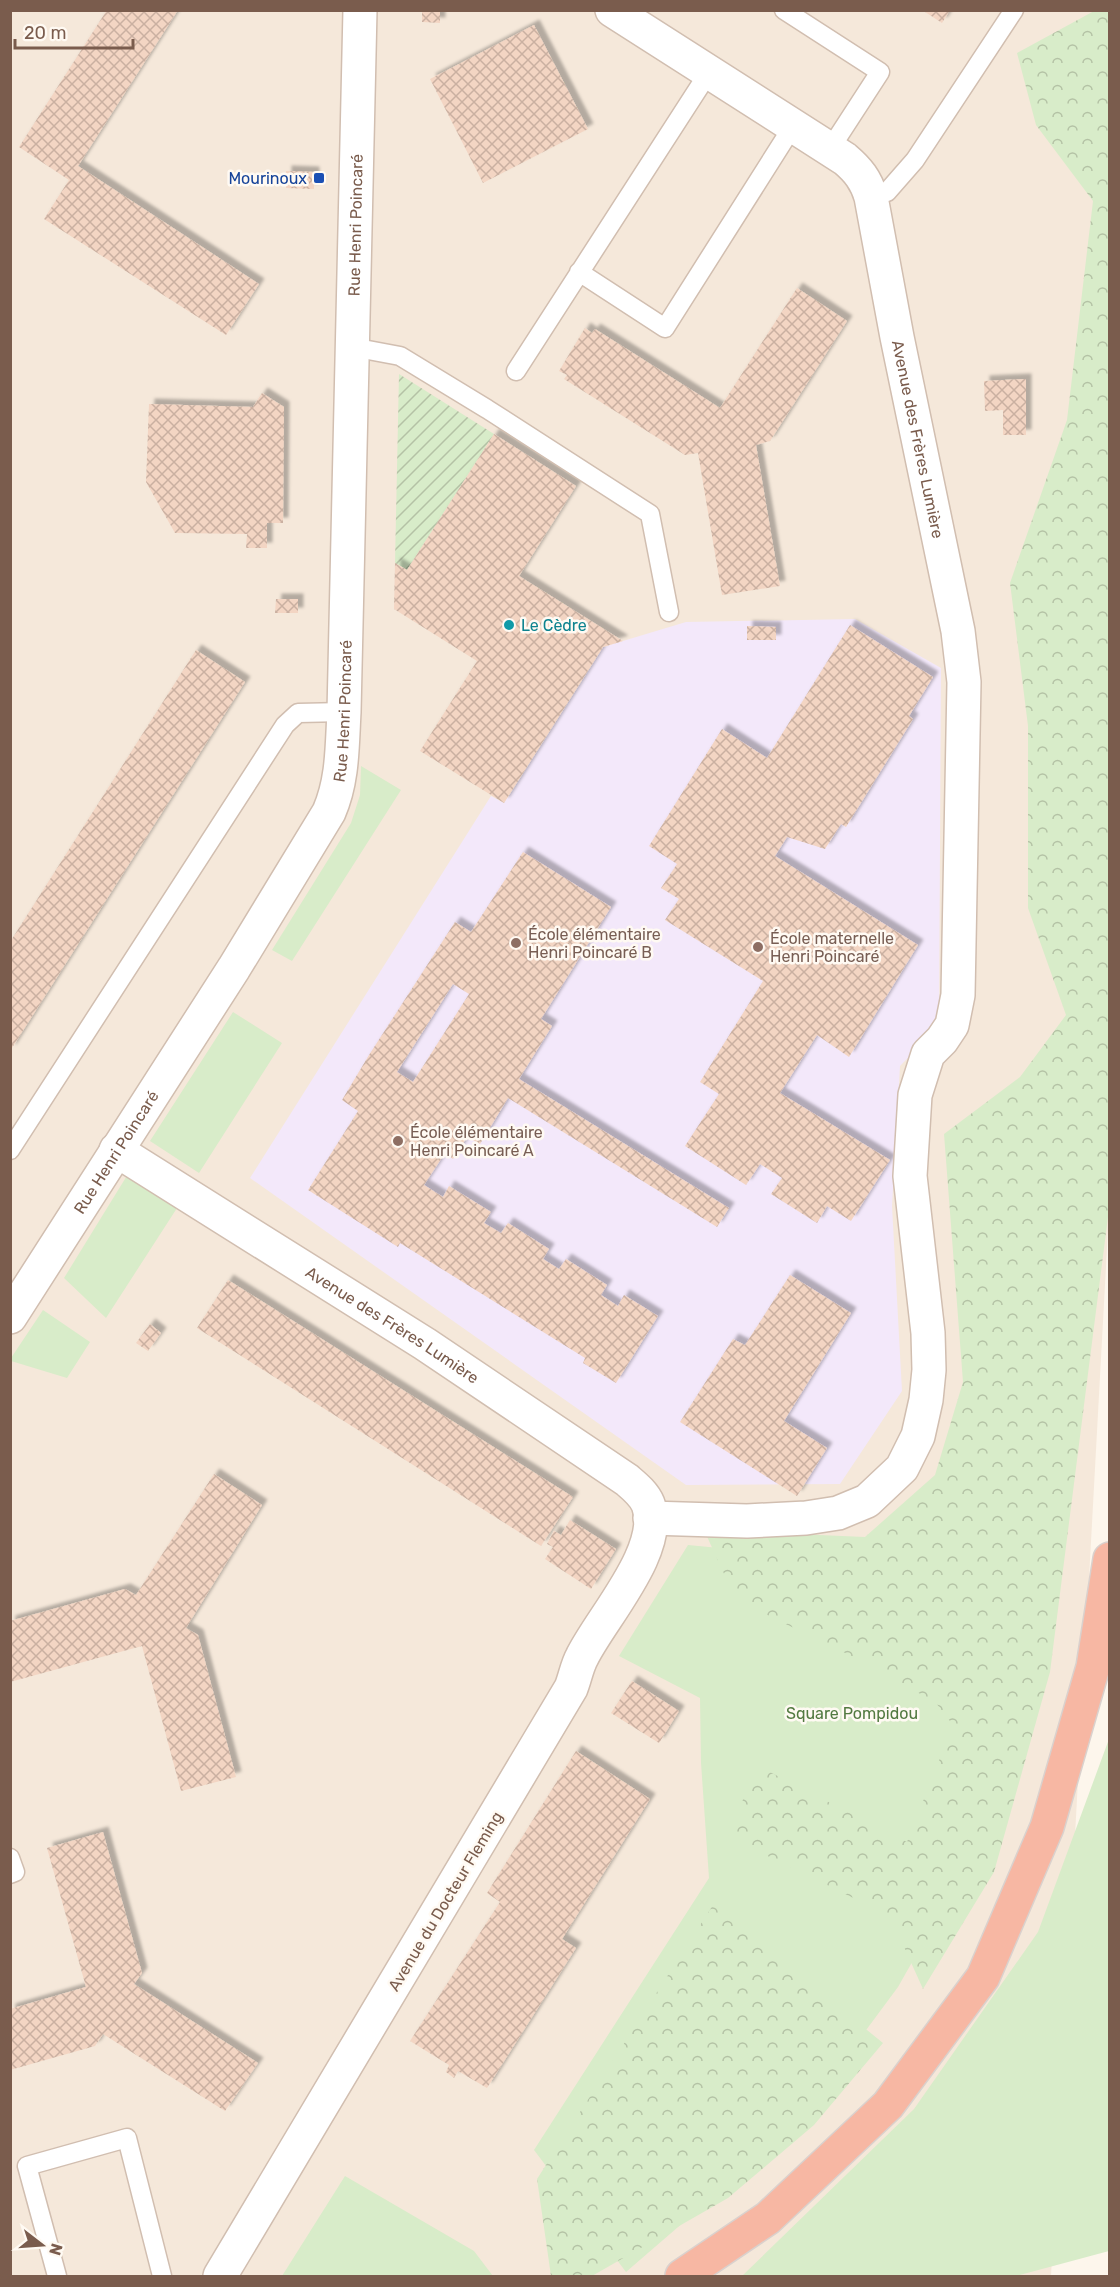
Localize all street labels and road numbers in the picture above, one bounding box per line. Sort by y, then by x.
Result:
street label: Rue Henri Poincaré [344,154,367,297]
street label: Avenue des Frères Lumière [888,338,948,540]
street label: Rue Henri Poincaré [329,640,356,784]
street label: Rue Henri Poincaré [70,1087,163,1217]
street label: Avenue des Frères Lumière [302,1263,482,1388]
street label: Avenue du Docteur Fleming [384,1808,507,1994]

